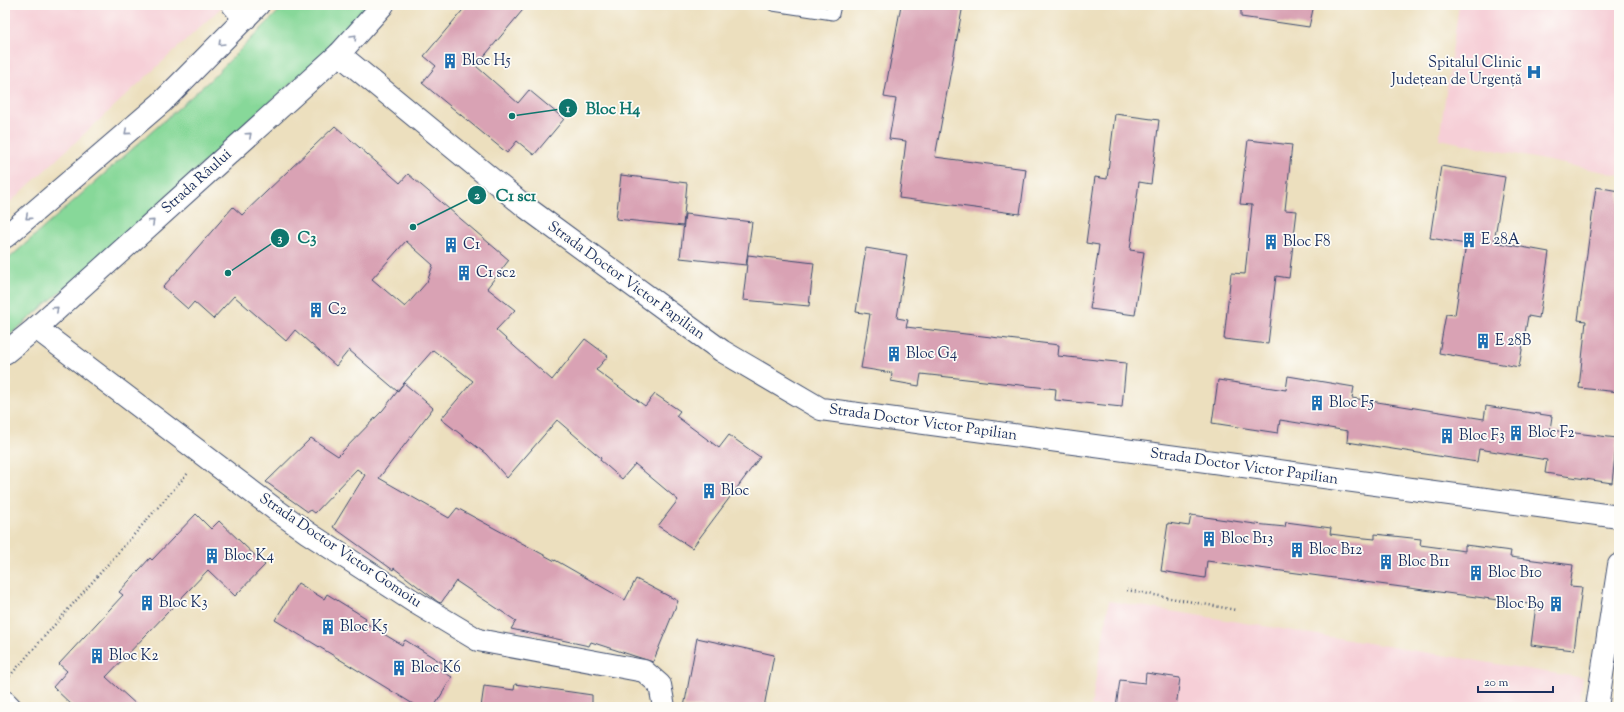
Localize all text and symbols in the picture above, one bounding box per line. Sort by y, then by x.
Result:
one-way arrow [349,34,357,42]
one-way arrow [218,38,226,46]
place label: Bloc H5 [462,51,511,72]
building icon: Bloc H5 [441,52,459,70]
place label: Spitalul Clinic Județean de Urgență [1390,53,1522,91]
hospital icon: Spitalul Clinic Județean de Urgență [1525,63,1543,81]
callout: Bloc H4 [558,94,649,122]
text: Bloc H4 [586,99,640,122]
text: 1 [565,100,571,118]
one-way arrow [124,128,132,135]
one-way arrow [244,133,251,140]
street label: Strada Râului [157,145,237,219]
callout: C1 sc1 [467,181,544,209]
text: C1 sc1 [496,186,537,209]
text: 2 [474,187,480,205]
one-way arrow [26,213,33,220]
street label: Strada Doctor Victor Papilian [543,217,709,345]
one-way arrow [147,220,155,227]
callout: C3 [270,224,325,252]
text: C3 [297,228,317,251]
text: 3 [278,230,283,248]
place label: E 28A [1481,230,1520,251]
building icon: E 28A [1460,231,1478,249]
place label: Bloc F8 [1283,232,1330,253]
building icon: Bloc F8 [1262,233,1280,251]
place label: C1 [463,235,480,256]
building icon: C1 [442,236,460,254]
place label: C1 sc2 [476,263,516,284]
building icon: C1 sc2 [455,264,473,282]
place label: C2 [328,300,347,321]
building icon: C2 [307,301,325,319]
one-way arrow [51,307,59,314]
place label: E 28B [1495,331,1532,352]
building icon: E 28B [1474,332,1492,350]
place label: Bloc G4 [906,344,958,365]
building icon: Bloc G4 [885,345,903,363]
place label: Bloc F5 [1329,393,1374,414]
building icon: Bloc F5 [1308,394,1326,412]
street label: Strada Doctor Victor Papilian [827,399,1019,447]
place label: Bloc F2 [1528,423,1575,444]
building icon: Bloc F2 [1507,424,1525,442]
place label: Bloc F3 [1459,426,1505,447]
building icon: Bloc F3 [1438,427,1456,445]
street label: Strada Doctor Victor Papilian [1148,443,1340,491]
place label: Bloc [721,481,750,502]
building icon: Bloc [700,482,718,500]
street label: Strada Doctor Victor Gomoiu [255,489,426,614]
place label: Bloc B13 [1221,529,1273,550]
building icon: Bloc B13 [1200,530,1218,548]
place label: Bloc B12 [1309,540,1362,561]
building icon: Bloc B12 [1288,541,1306,559]
place label: Bloc K4 [224,546,274,567]
building icon: Bloc K4 [203,547,221,565]
place label: Bloc B11 [1398,552,1449,573]
building icon: Bloc B11 [1377,553,1395,571]
place label: Bloc B10 [1488,563,1542,584]
building icon: Bloc B10 [1467,564,1485,582]
place label: Bloc K3 [159,593,208,614]
building icon: Bloc K3 [138,594,156,612]
place label: Bloc B9 [1496,594,1544,615]
building icon: Bloc B9 [1547,595,1565,613]
place label: Bloc K5 [340,617,388,638]
building icon: Bloc K5 [319,618,337,636]
place label: Bloc K2 [109,646,158,667]
building icon: Bloc K2 [88,647,106,665]
place label: Bloc K6 [411,658,461,679]
building icon: Bloc K6 [390,659,408,677]
scale bar [1478,668,1553,694]
text: 20 m [1484,674,1509,692]

